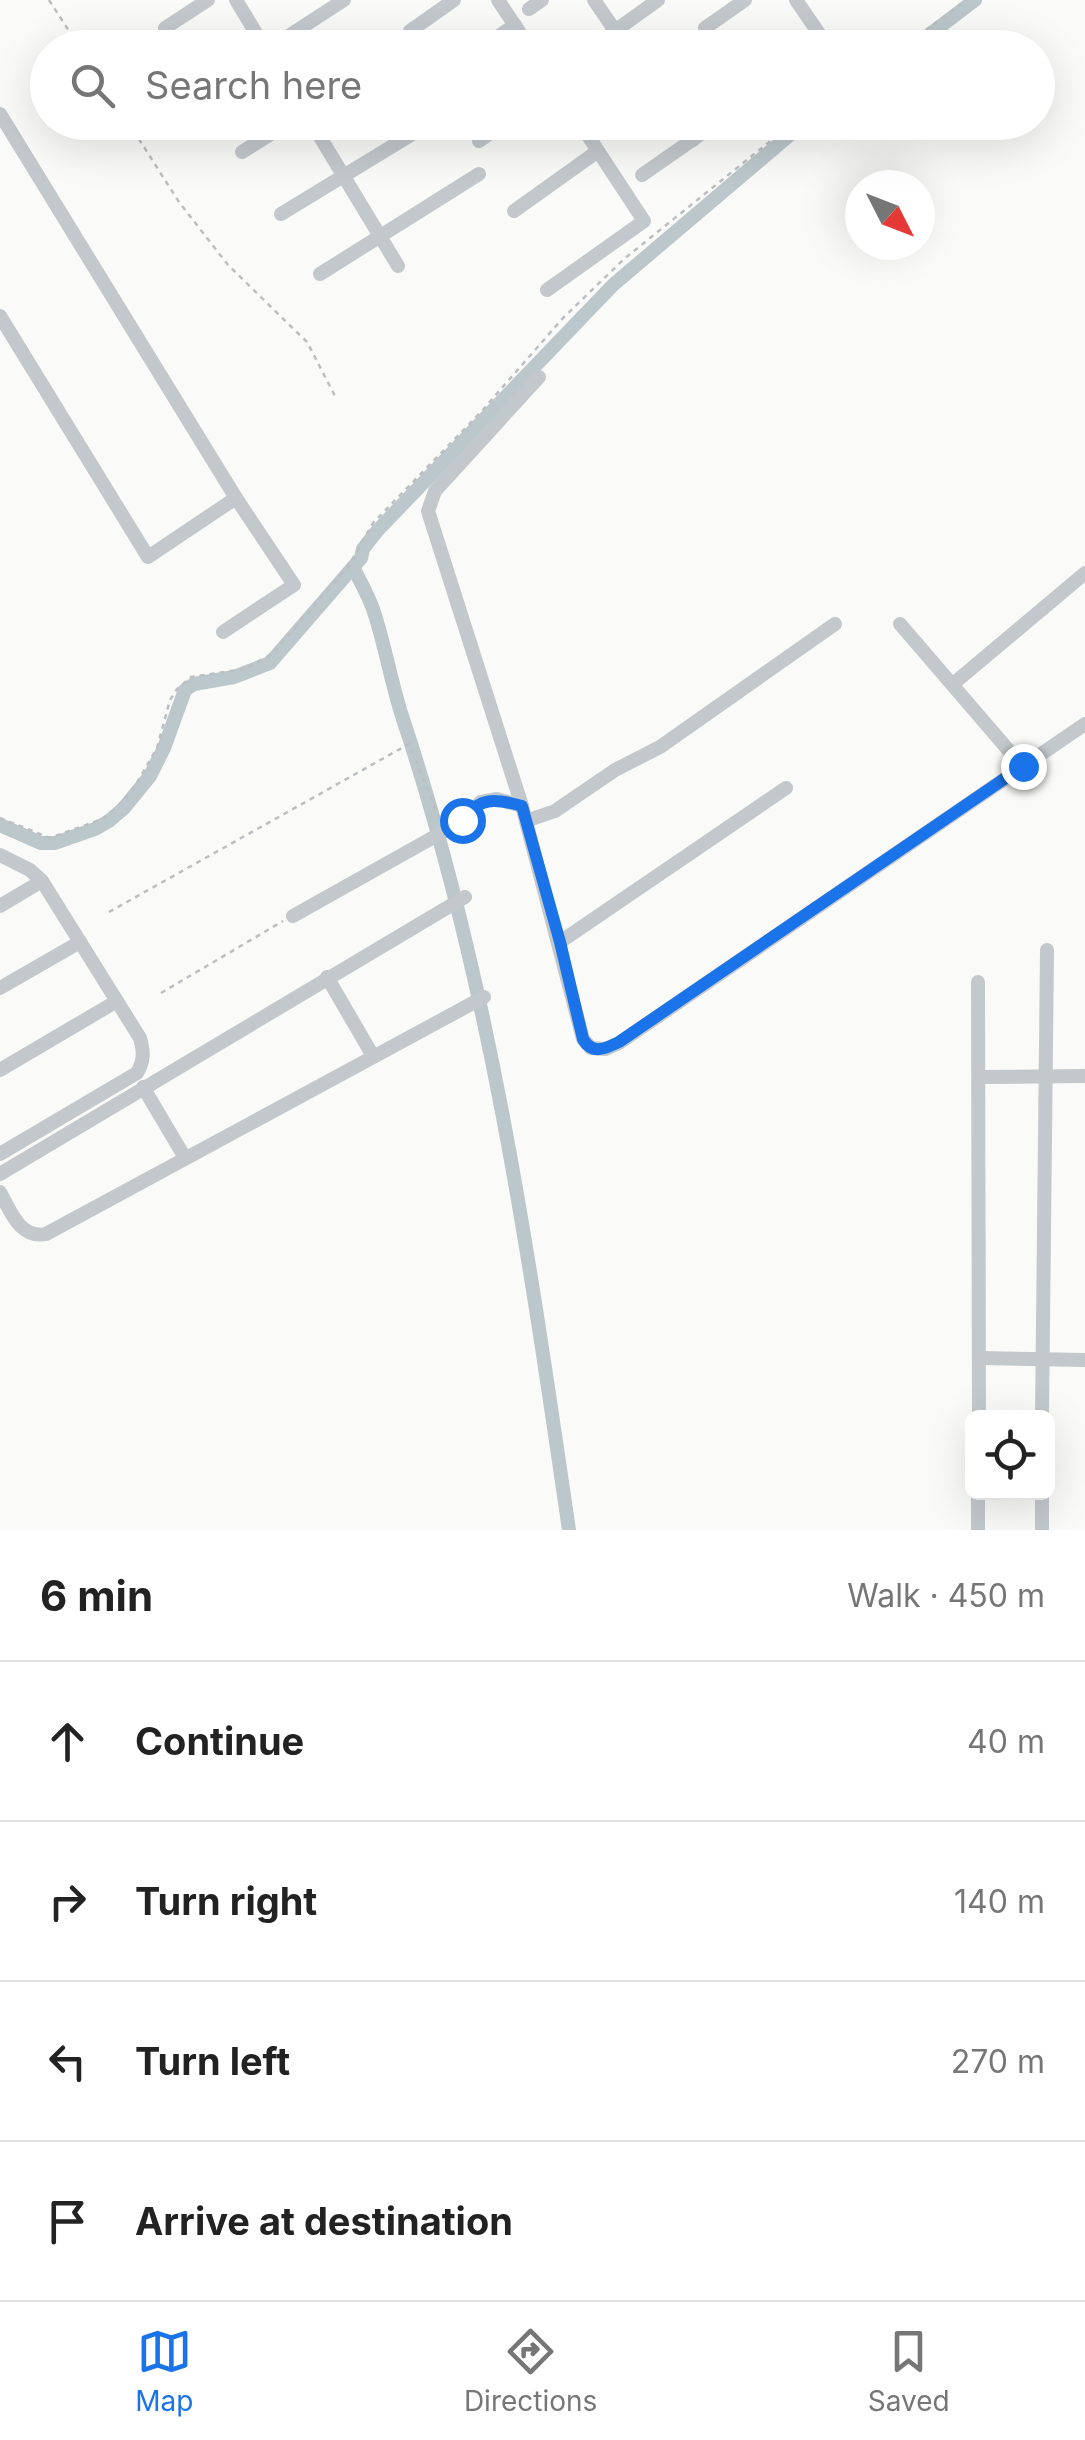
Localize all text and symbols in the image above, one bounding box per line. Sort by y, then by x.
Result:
search box [30,30,1055,140]
icon: search [65,58,120,113]
text: Search here [145,62,362,108]
north arrow [845,170,935,260]
route end [1001,744,1047,790]
route start [440,798,486,844]
map controls [965,1410,1055,1500]
button: locate [965,1410,1055,1500]
text: 6 min [40,1570,153,1621]
text: Walk · 450 m [847,1576,1045,1615]
icon: ahead [40,1714,95,1769]
text: Continue [135,1718,304,1764]
text: 40 m [967,1722,1045,1761]
icon: right [40,1874,95,1929]
text: Turn right [135,1878,317,1924]
text: 140 m [954,1882,1045,1921]
icon: left [40,2034,95,2089]
text: Turn left [135,2038,290,2084]
text: 270 m [951,2042,1045,2081]
icon: arrive [40,2194,95,2249]
text: Arrive at destination [135,2198,513,2244]
tab: Map [135,2324,193,2418]
tab: Directions [464,2324,597,2418]
tab: Saved [868,2324,950,2418]

